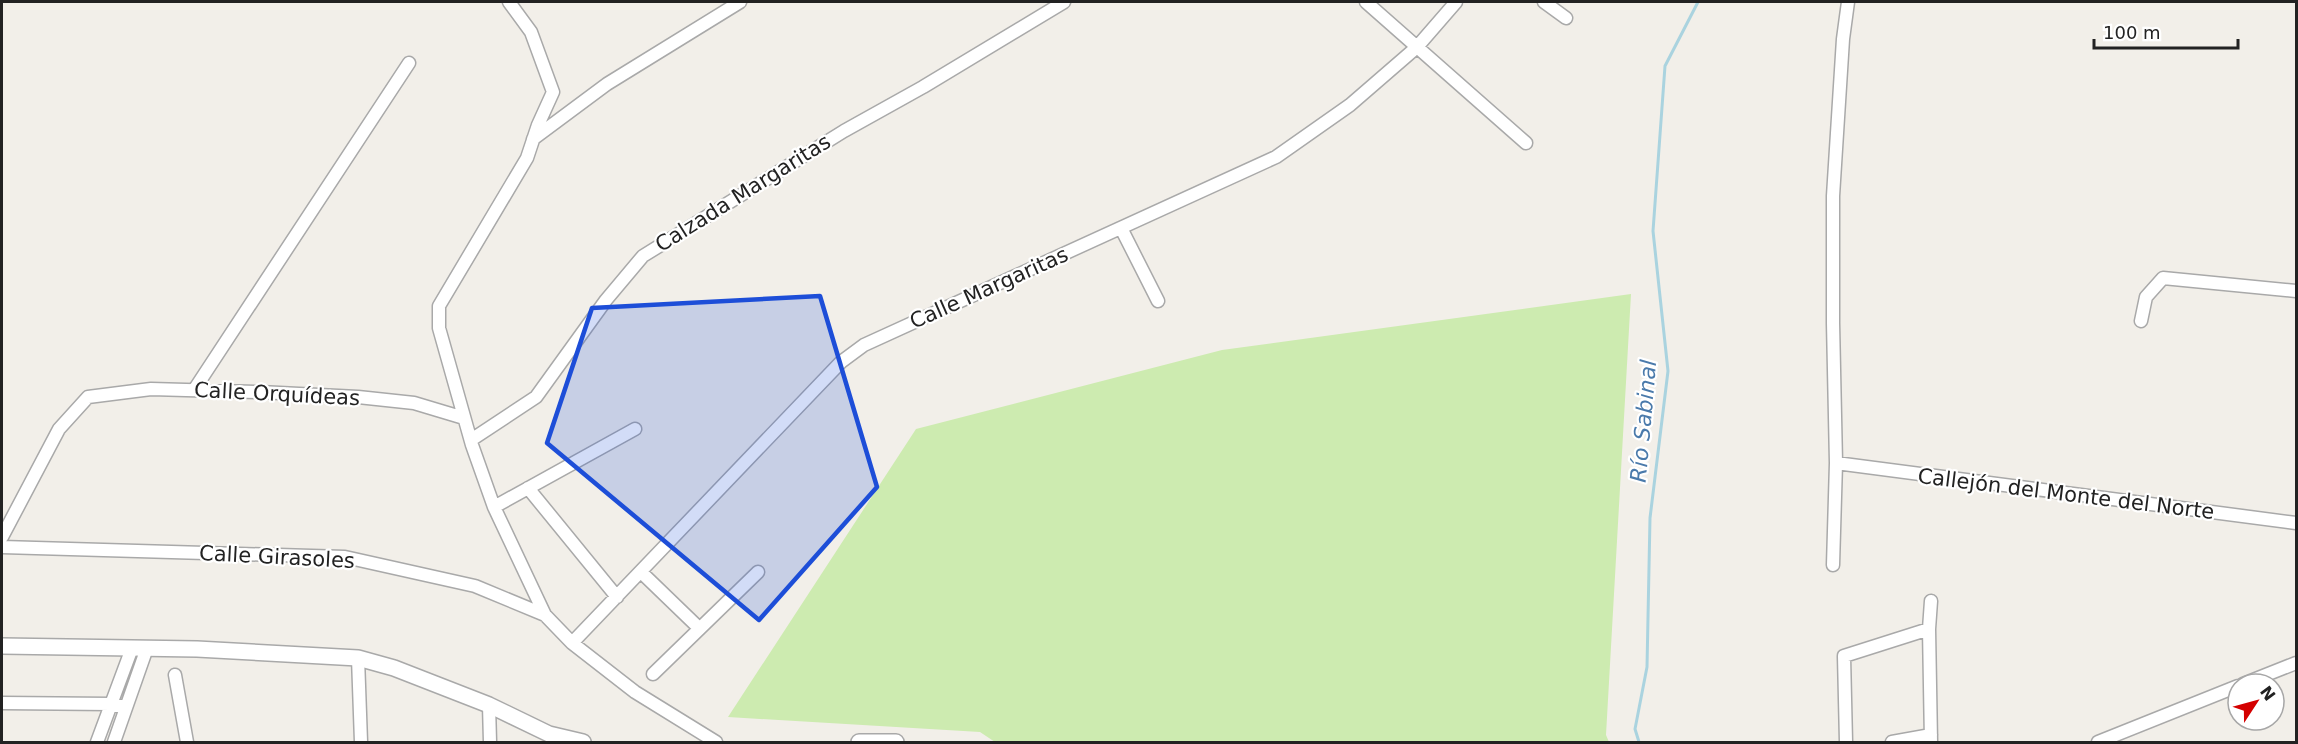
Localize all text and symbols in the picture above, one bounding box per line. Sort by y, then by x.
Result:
scale bar [2094,12,2238,50]
text: 100 m [2103,22,2161,43]
street label: Calzada Margaritas [651,129,835,257]
street label: Calle Margaritas [906,242,1072,334]
water label: Río Sabinal [1626,359,1661,483]
street label: Calle Orquídeas [193,378,361,410]
street label: Callejón del Monte del Norte [1916,464,2216,524]
street label: Calle Girasoles [199,541,355,573]
north arrow [2226,672,2286,732]
text: N [2256,682,2279,704]

